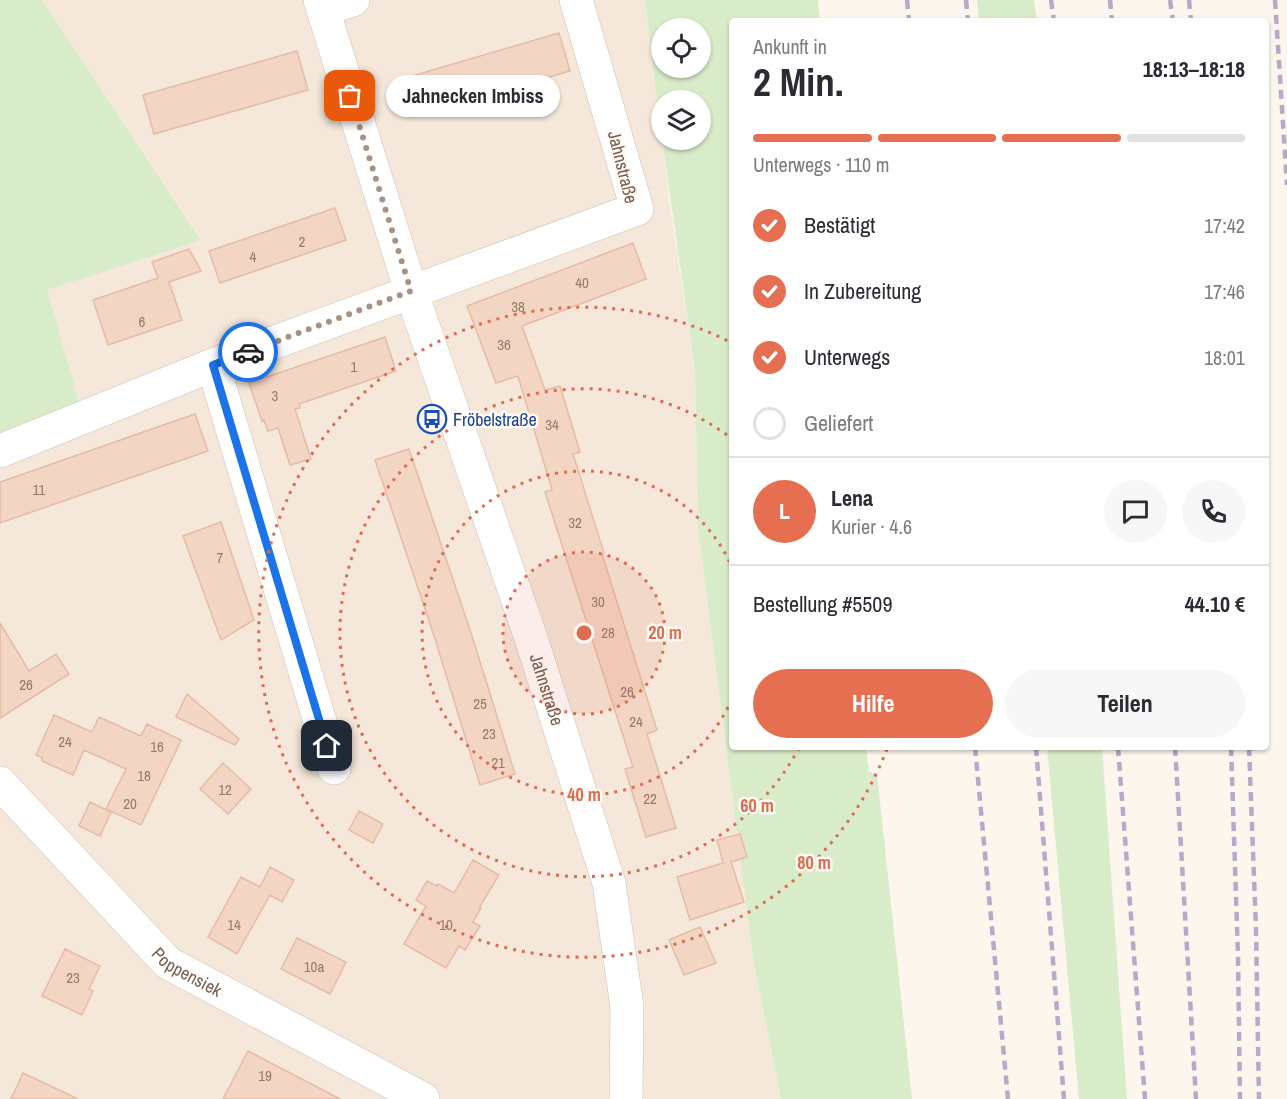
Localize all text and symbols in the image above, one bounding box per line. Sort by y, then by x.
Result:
map controls [651,18,711,150]
button: locate [651,18,711,78]
text: Ankunft in [753,33,827,60]
text: 18:13–18:18 [1143,54,1245,84]
text: 2 Min. [753,56,844,108]
pin [324,70,375,121]
callout: Jahnecken Imbiss [386,75,560,117]
icon: bag [333,79,366,112]
text: Jahnecken Imbiss [402,82,544,109]
button: layers [651,90,711,150]
street label: Jahnstraße [602,128,644,206]
text: Unterwegs · 110 m [753,151,889,178]
icon: check [753,209,786,242]
text: Bestätigt [804,210,875,240]
text: 17:42 [1204,212,1245,239]
house number: 2 [299,231,306,252]
house number: 4 [250,246,257,267]
house number: 40 [575,272,589,293]
icon: check [753,275,786,308]
text: In Zubereitung [804,276,921,306]
text: 17:46 [1204,278,1245,305]
house number: 38 [511,296,525,317]
house number: 6 [139,311,146,332]
courier [218,322,278,382]
house number: 36 [497,334,511,355]
icon: car [232,336,265,369]
icon: check [753,341,786,374]
text: Unterwegs [804,342,890,372]
text: 18:01 [1204,344,1245,371]
house number: 1 [351,356,358,377]
house number: 3 [272,385,279,406]
bus stop icon: Fröbelstraße [416,403,448,435]
place label: Fröbelstraße [453,407,537,432]
text: Geliefert [804,408,873,438]
house number: 34 [545,414,559,435]
house number: 11 [33,479,46,500]
button: chat [1104,480,1167,543]
button: phone [1182,480,1245,543]
text: Lena [831,483,873,513]
text: L [779,496,790,526]
house number: 32 [568,512,582,533]
text: Kurier · 4.6 [831,513,912,540]
house number: 7 [217,547,224,568]
text: Bestellung #5509 [753,589,892,619]
text: 44.10 € [1185,589,1245,619]
house number: 30 [591,591,605,612]
text: 20 m [648,620,682,645]
house number: 28 [601,622,615,643]
centre of rings [574,623,594,643]
street label: Jahnstraße [524,650,570,728]
button: Hilfe [753,669,993,738]
button: Teilen [1005,669,1245,738]
house number: 26 [19,674,33,695]
house number: 26 [620,681,634,702]
house number: 25 [473,693,487,714]
house number: 24 [629,711,643,732]
pin [301,720,352,771]
house number: 23 [482,723,496,744]
icon: home [310,729,343,762]
house number: 24 [58,731,72,752]
house number: 16 [150,736,164,757]
house number: 21 [491,752,505,773]
house number: 18 [137,765,151,786]
house number: 12 [218,779,232,800]
text: 40 m [567,782,601,807]
house number: 22 [643,788,657,809]
house number: 20 [123,793,137,814]
text: 60 m [740,793,774,818]
text: 80 m [797,850,831,875]
house number: 14 [227,914,241,935]
house number: 10 [439,914,453,935]
street label: Poppensiek [146,941,227,1002]
house number: 10a [304,956,324,977]
house number: 23 [66,967,80,988]
house number: 19 [258,1065,272,1086]

